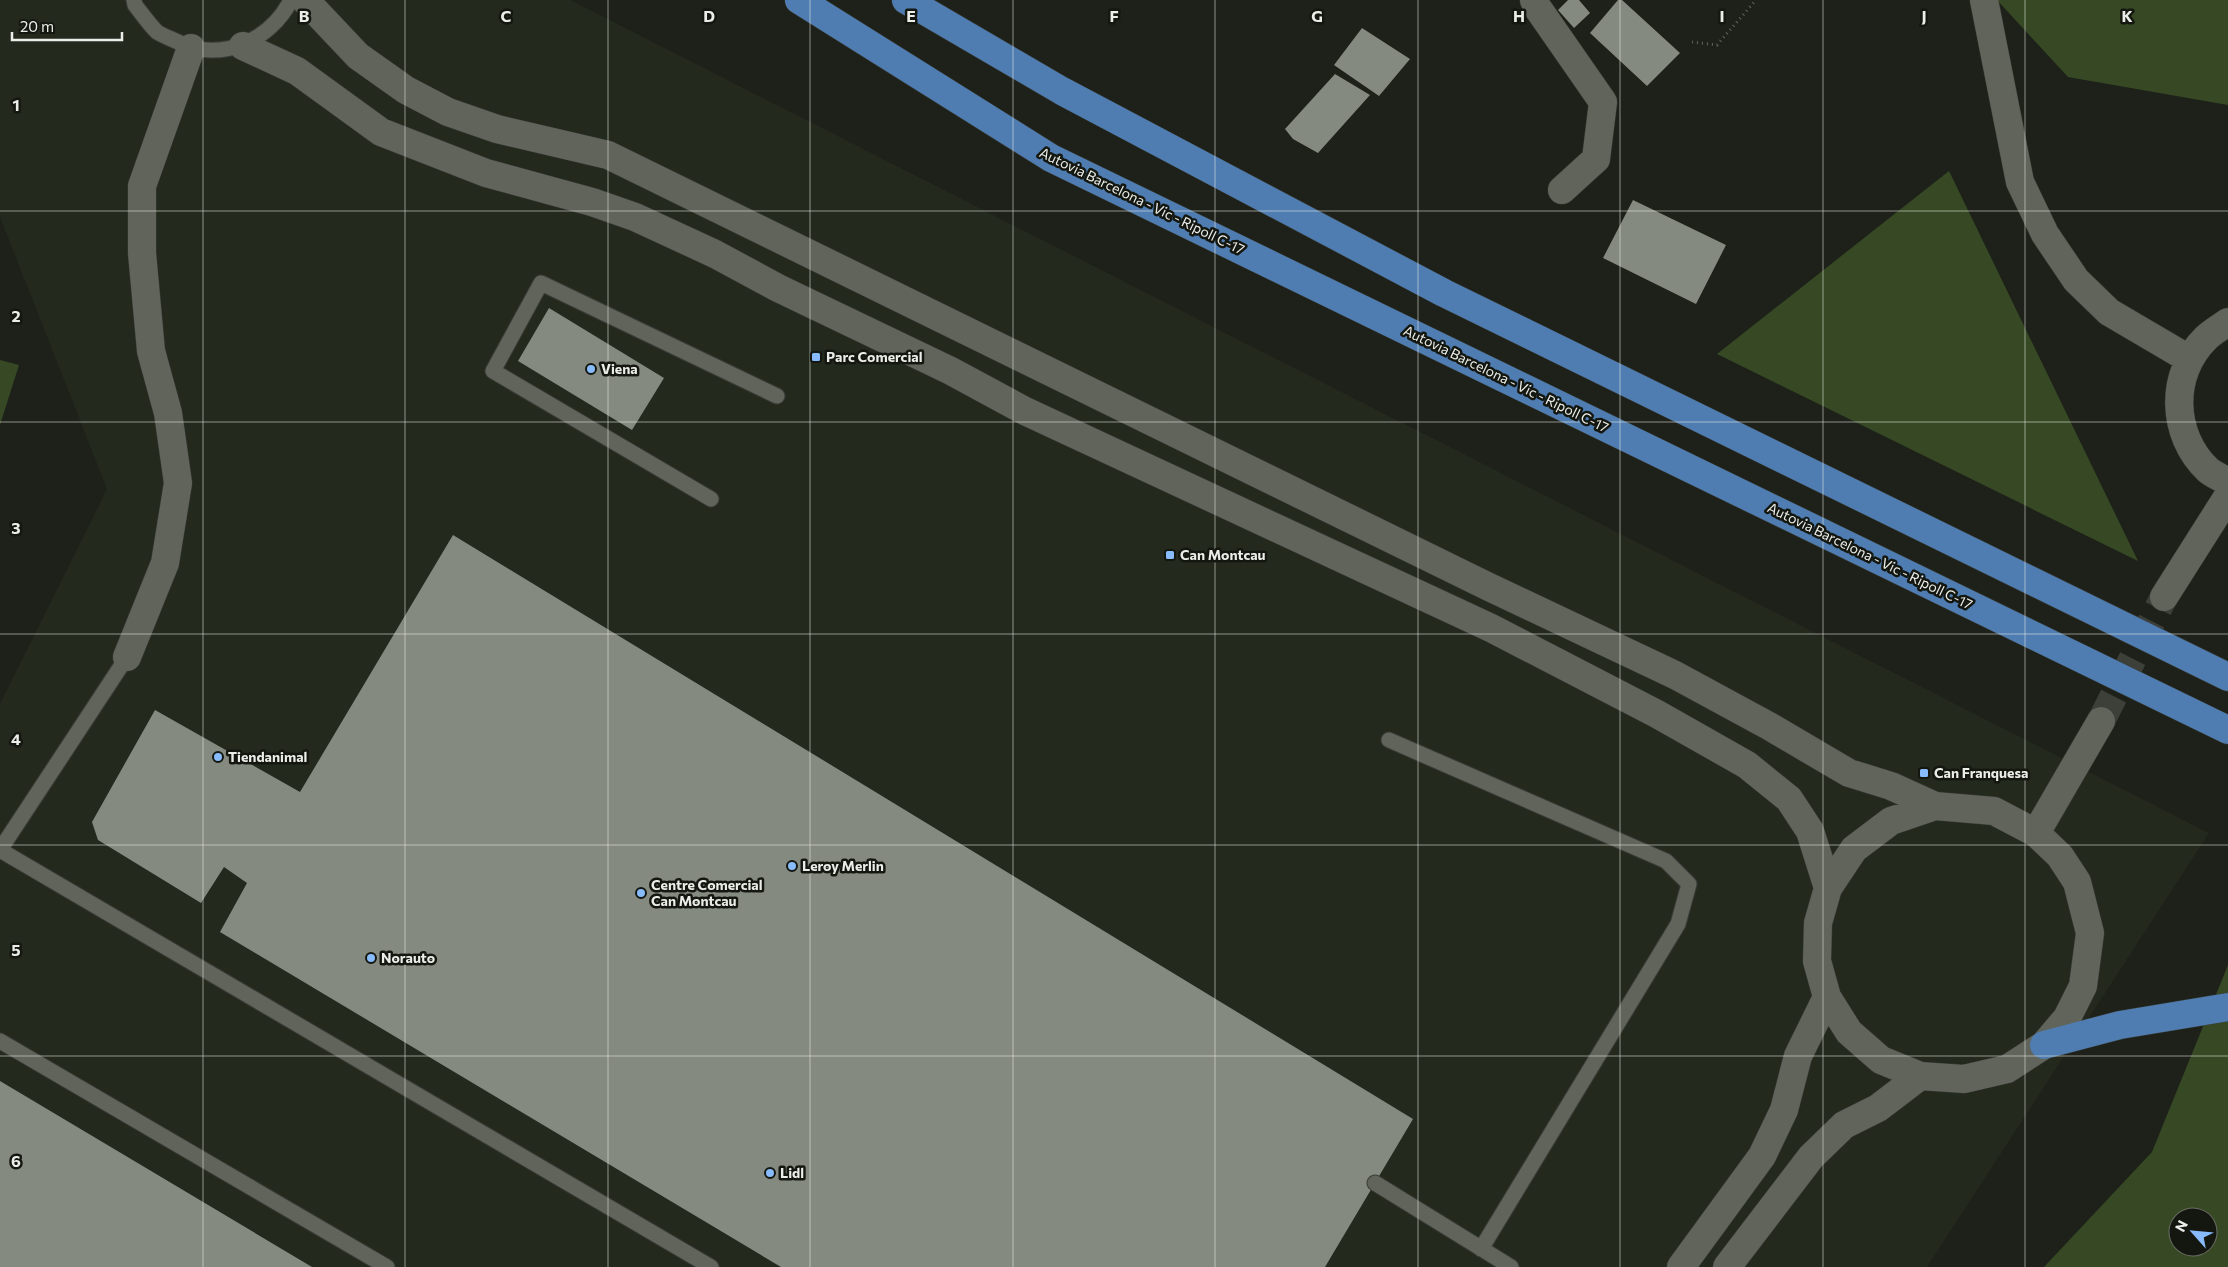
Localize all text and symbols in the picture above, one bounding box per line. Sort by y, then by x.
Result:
text: B [299,6,310,25]
text: C [501,6,512,25]
text: D [703,6,715,25]
text: E [906,6,916,25]
text: F [1109,6,1119,25]
text: G [1311,6,1323,25]
text: H [1513,6,1525,25]
text: I [1719,6,1725,25]
text: J [1921,6,1927,25]
text: K [2121,6,2133,25]
scale bar [12,10,122,42]
text: 20 m [20,17,54,35]
text: 1 [12,95,20,114]
street label: Autovia Barcelona - Vic - Ripoll C-17 [1037,143,1247,258]
text: 2 [11,306,21,325]
street label: Autovia Barcelona - Vic - Ripoll C-17 [1401,321,1611,436]
place label: Parc Comercial [826,348,922,365]
marker: Parc Comercial [810,351,822,363]
place label: Viena [601,360,638,377]
marker: Viena [585,363,597,375]
street label: Autovia Barcelona - Vic - Ripoll C-17 [1765,498,1975,613]
text: 3 [11,518,21,537]
place label: Can Montcau [1180,546,1266,563]
marker: Can Montcau [1164,549,1176,561]
text: 4 [11,729,21,748]
place label: Tiendanimal [228,748,307,765]
marker: Tiendanimal [212,751,224,763]
place label: Can Franquesa [1934,764,2028,781]
marker: Can Franquesa [1918,767,1930,779]
place label: Leroy Merlin [802,857,884,874]
marker: Leroy Merlin [786,860,798,872]
place label: Centre Comercial Can Montcau [651,876,763,909]
marker: Centre Comercial Can Montcau [635,887,647,899]
text: 5 [11,940,21,959]
place label: Norauto [381,949,435,966]
marker: Norauto [365,952,377,964]
text: 6 [11,1151,21,1170]
place label: Lidl [780,1164,804,1181]
marker: Lidl [764,1167,776,1179]
north arrow [2168,1207,2218,1257]
text: N [2171,1217,2191,1234]

